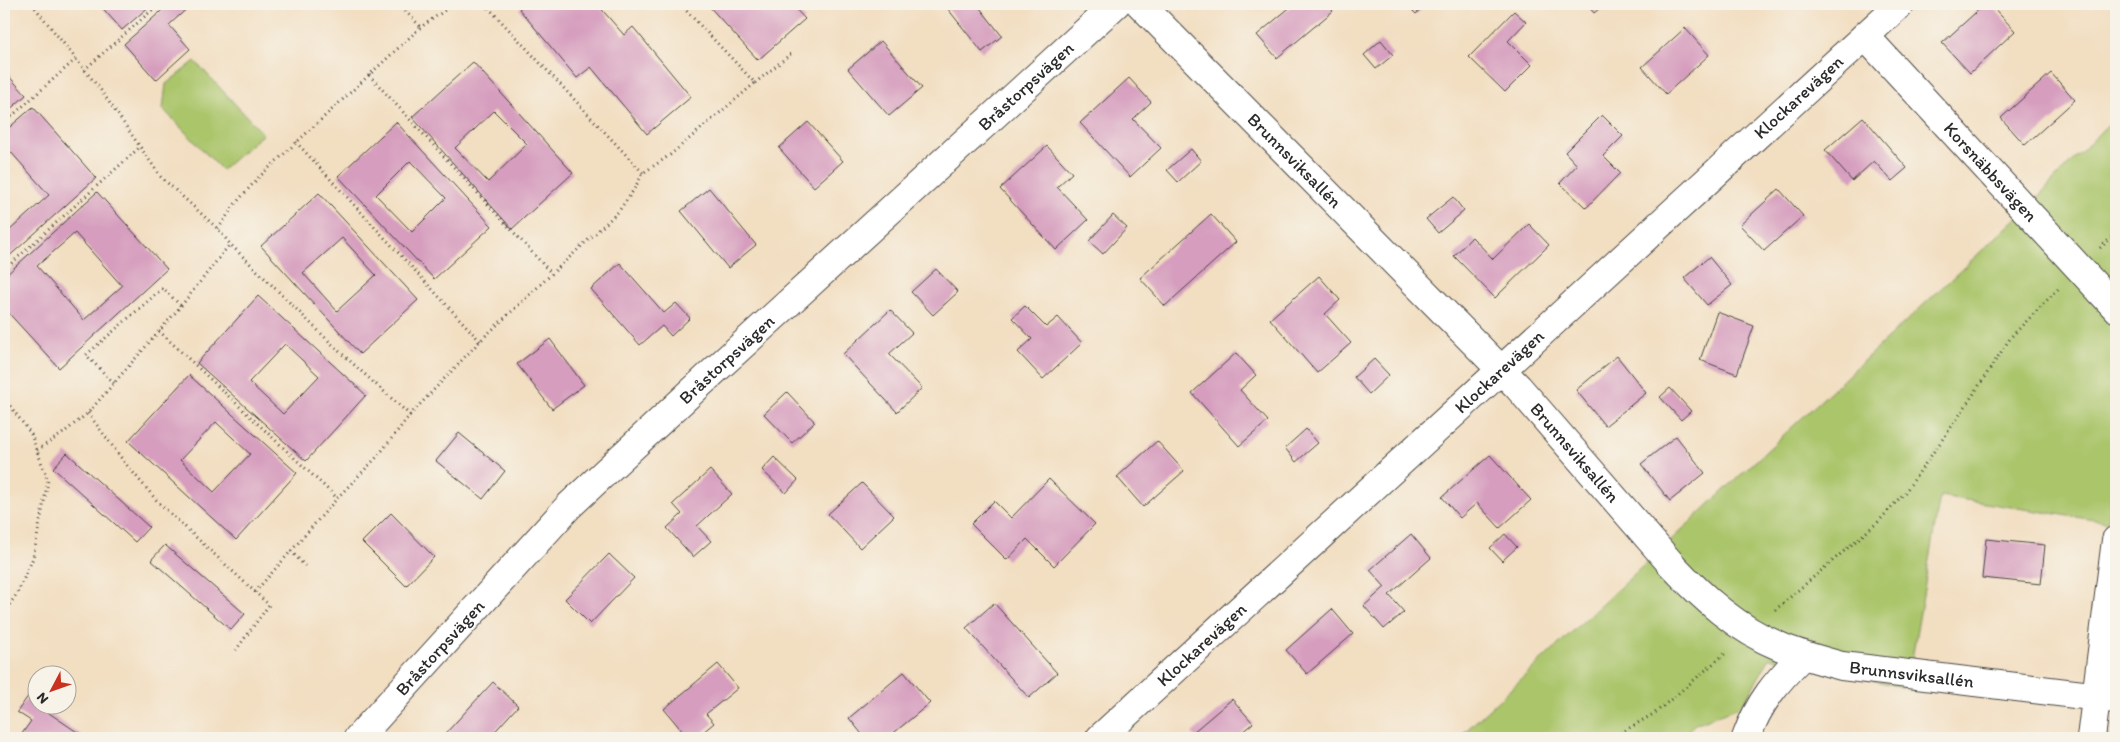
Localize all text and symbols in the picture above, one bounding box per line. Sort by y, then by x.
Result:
street label: Bråstorpsvägen [973,37,1078,136]
street label: Klockarevägen [1749,51,1848,144]
street label: Brunnsviksallén [1243,108,1346,213]
street label: Korsnäbbsvägen [1939,118,2042,226]
street label: Bråstorpsvägen [675,310,779,409]
street label: Klockarevägen [1450,325,1549,418]
street label: Brunnsviksallén [1526,398,1624,507]
street label: Bråstorpsvägen [391,595,489,700]
street label: Klockarevägen [1152,598,1251,691]
street label: Brunnsviksallén [1848,656,1975,693]
north arrow [28,664,78,714]
text: N [33,689,52,707]

